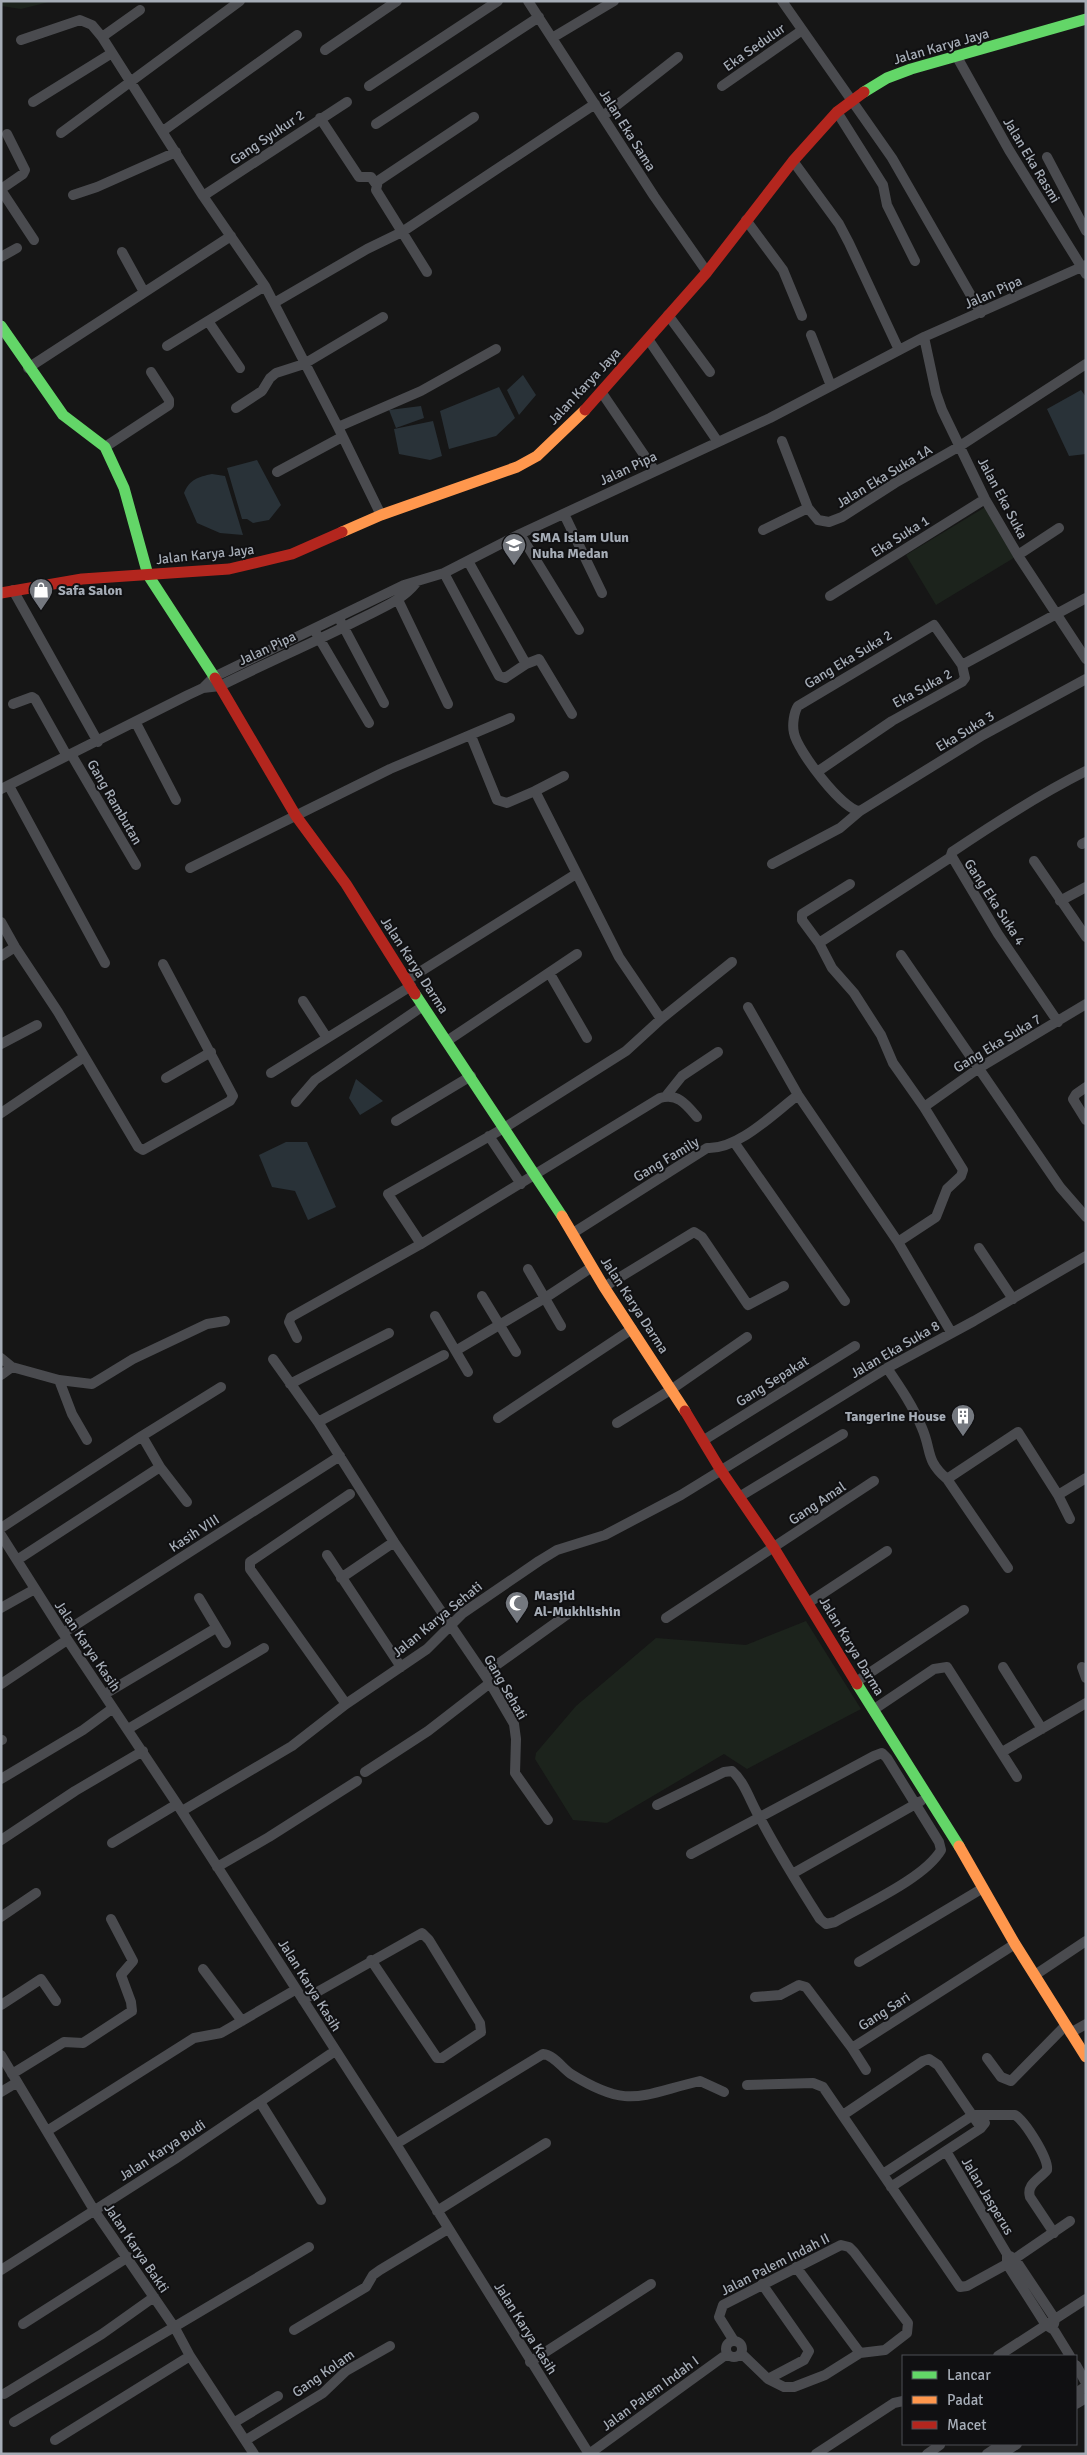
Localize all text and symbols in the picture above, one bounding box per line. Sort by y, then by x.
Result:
street label: Eka Sedulur [720,19,789,75]
street label: Jalan Karya Jaya [891,25,991,68]
street label: Jalan Eka Sama [596,86,659,174]
street label: Gang Syukur 2 [227,106,308,169]
street label: Jalan Eka Rasmi [999,114,1064,206]
street label: Jalan Pipa [962,272,1025,313]
street label: Jalan Karya Jaya [544,344,624,428]
street label: Jalan Eka Suka 1A [833,441,936,512]
street label: Jalan Pipa [597,448,660,489]
street label: Jalan Eka Suka [974,455,1031,542]
street label: Eka Suka 1 [868,512,932,561]
place label: SMA Islam Ulun Nuha Medan [532,529,629,562]
school or university icon: SMA Islam Ulun Nuha Medan [501,532,527,566]
street label: Jalan Karya Jaya [155,541,255,568]
shop icon: Safa Salon [28,577,54,611]
place label: Safa Salon [58,582,123,599]
street label: Gang Eka Suka 2 [801,627,895,692]
street label: Jalan Pipa [236,628,299,669]
street label: Eka Suka 2 [890,665,955,712]
street label: Eka Suka 3 [933,707,998,756]
street label: Gang Rambutan [83,757,146,848]
street label: Gang Eka Suka 4 [960,856,1029,949]
street label: Jalan Karya Darma [377,914,452,1017]
street label: Gang Eka Suka 7 [950,1011,1044,1076]
street label: Gang Family [630,1133,703,1186]
street label: Jalan Karya Darma [597,1254,672,1357]
street label: Jalan Eka Suka 8 [848,1317,943,1382]
street label: Gang Sepakat [733,1352,812,1410]
building icon: Tangerine House [950,1403,976,1437]
place label: Tangerine House [845,1408,946,1425]
street label: Gang Amal [786,1478,849,1529]
street label: Kasih VIII [166,1511,223,1556]
street label: Jalan Karya Sehati [389,1578,486,1661]
place label: Masjid Al-Mukhlishin [534,1587,621,1620]
mosque icon: Masjid Al-Mukhlishin [504,1590,530,1624]
street label: Jalan Karya Darma [815,1594,888,1699]
street label: Jalan Karya Kasih [51,1598,124,1695]
street label: Gang Sehati [480,1652,531,1723]
street label: Jalan Karya Kasih [274,1936,345,2034]
street label: Gang Sari [855,1988,913,2034]
street label: Jalan Karya Budi [116,2116,209,2185]
street label: Jalan Jasperus [958,2154,1017,2238]
street label: Jalan Karya Bakti [100,2200,173,2296]
street label: Jalan Palem Indah II [718,2230,833,2299]
street label: Jalan Karya Kasih [490,2279,561,2377]
street label: Gang Kolam [289,2346,358,2401]
street label: Jalan Palem Indah I [598,2352,702,2434]
legend [902,2355,1077,2445]
text: Lancar [947,2366,991,2384]
text: Padat [947,2391,983,2409]
text: Macet [947,2416,986,2434]

